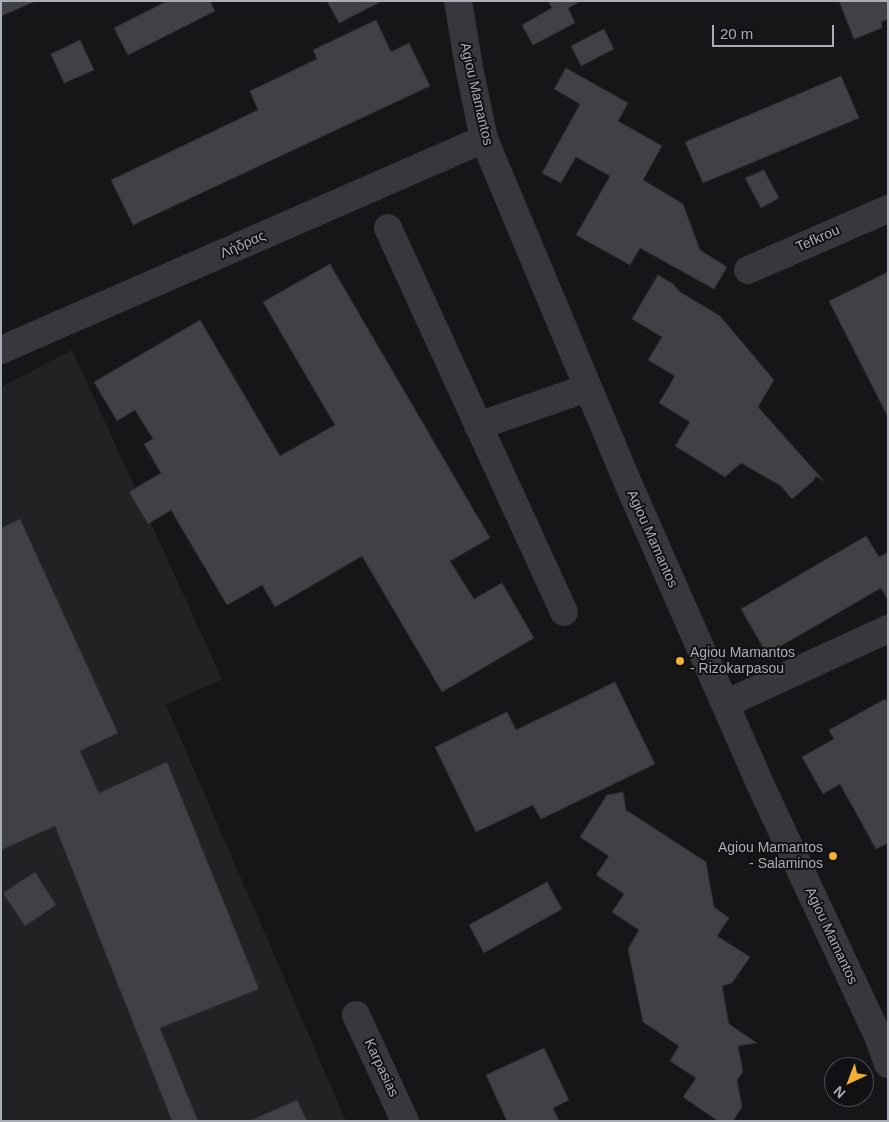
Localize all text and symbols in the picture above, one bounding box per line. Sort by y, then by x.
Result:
scale bar [714,15,836,47]
text: 20 m [720,25,753,42]
street label: Agiou Mamantos [456,41,496,147]
street label: Tefkrou [794,222,842,256]
street label: Λήδρας [218,228,268,262]
street label: Agiou Mamantos [623,488,681,590]
place label: Agiou Mamantos - Rizokarpasou [690,645,795,678]
marker: Agiou Mamantos - Rizokarpasou [674,655,686,667]
place label: Agiou Mamantos - Salaminos [718,840,823,872]
marker: Agiou Mamantos - Salaminos [827,850,839,862]
street label: Agiou Mamantos [801,885,861,987]
street label: Karpasias [360,1036,402,1100]
north arrow [824,1057,874,1107]
text: N [830,1083,849,1102]

